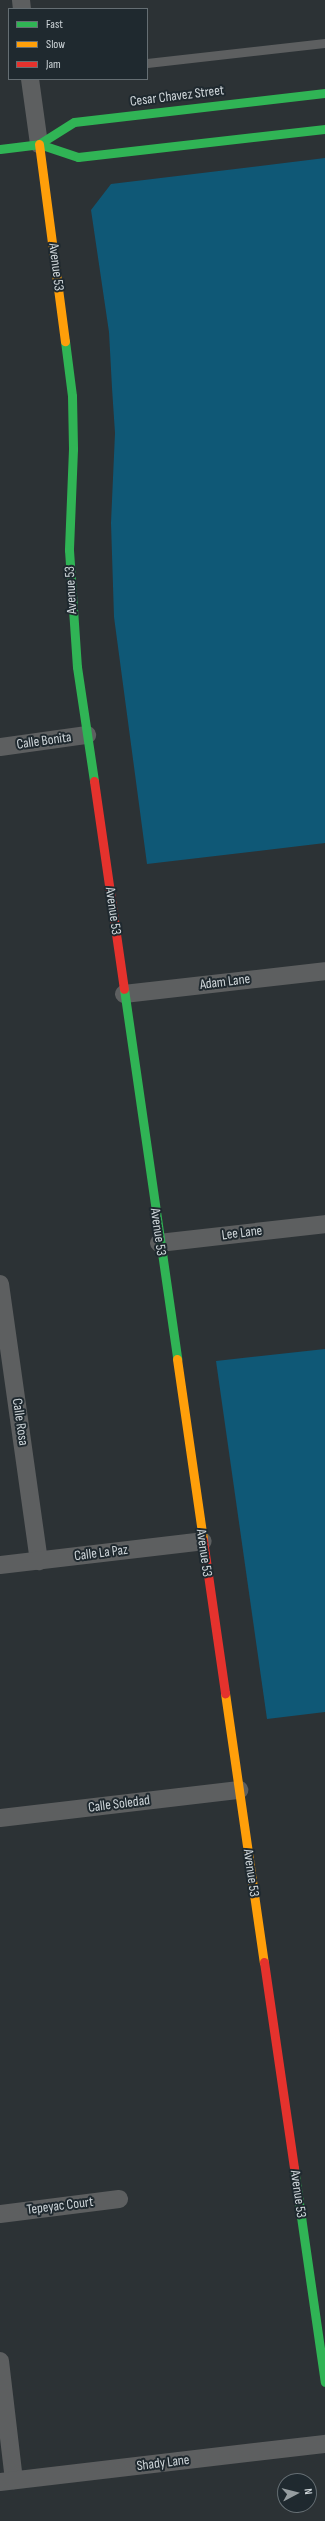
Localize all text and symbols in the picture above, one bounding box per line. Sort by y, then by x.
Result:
legend [8,8,148,80]
text: Fast [46,17,63,32]
text: Slow [46,37,65,52]
text: Jam [46,57,61,72]
street label: Cesar Chavez Street [129,82,225,110]
street label: Avenue 53 [45,242,67,292]
street label: Avenue 53 [61,566,81,614]
street label: Calle Bonita [15,729,73,753]
street label: Avenue 53 [101,886,125,936]
street label: Adam Lane [199,971,251,993]
street label: Avenue 53 [146,1207,170,1257]
street label: Lee Lane [221,1222,263,1244]
street label: Calle Rosa [8,1397,32,1447]
street label: Avenue 53 [192,1528,216,1578]
street label: Calle La Paz [73,1541,129,1565]
street label: Calle Soledad [87,1792,151,1816]
street label: Avenue 53 [239,1848,263,1898]
street label: Avenue 53 [286,2169,310,2219]
street label: Tepeyac Court [26,2194,94,2218]
street label: Shady Lane [136,2451,190,2475]
north arrow [277,2473,317,2513]
text: N [302,2488,315,2495]

